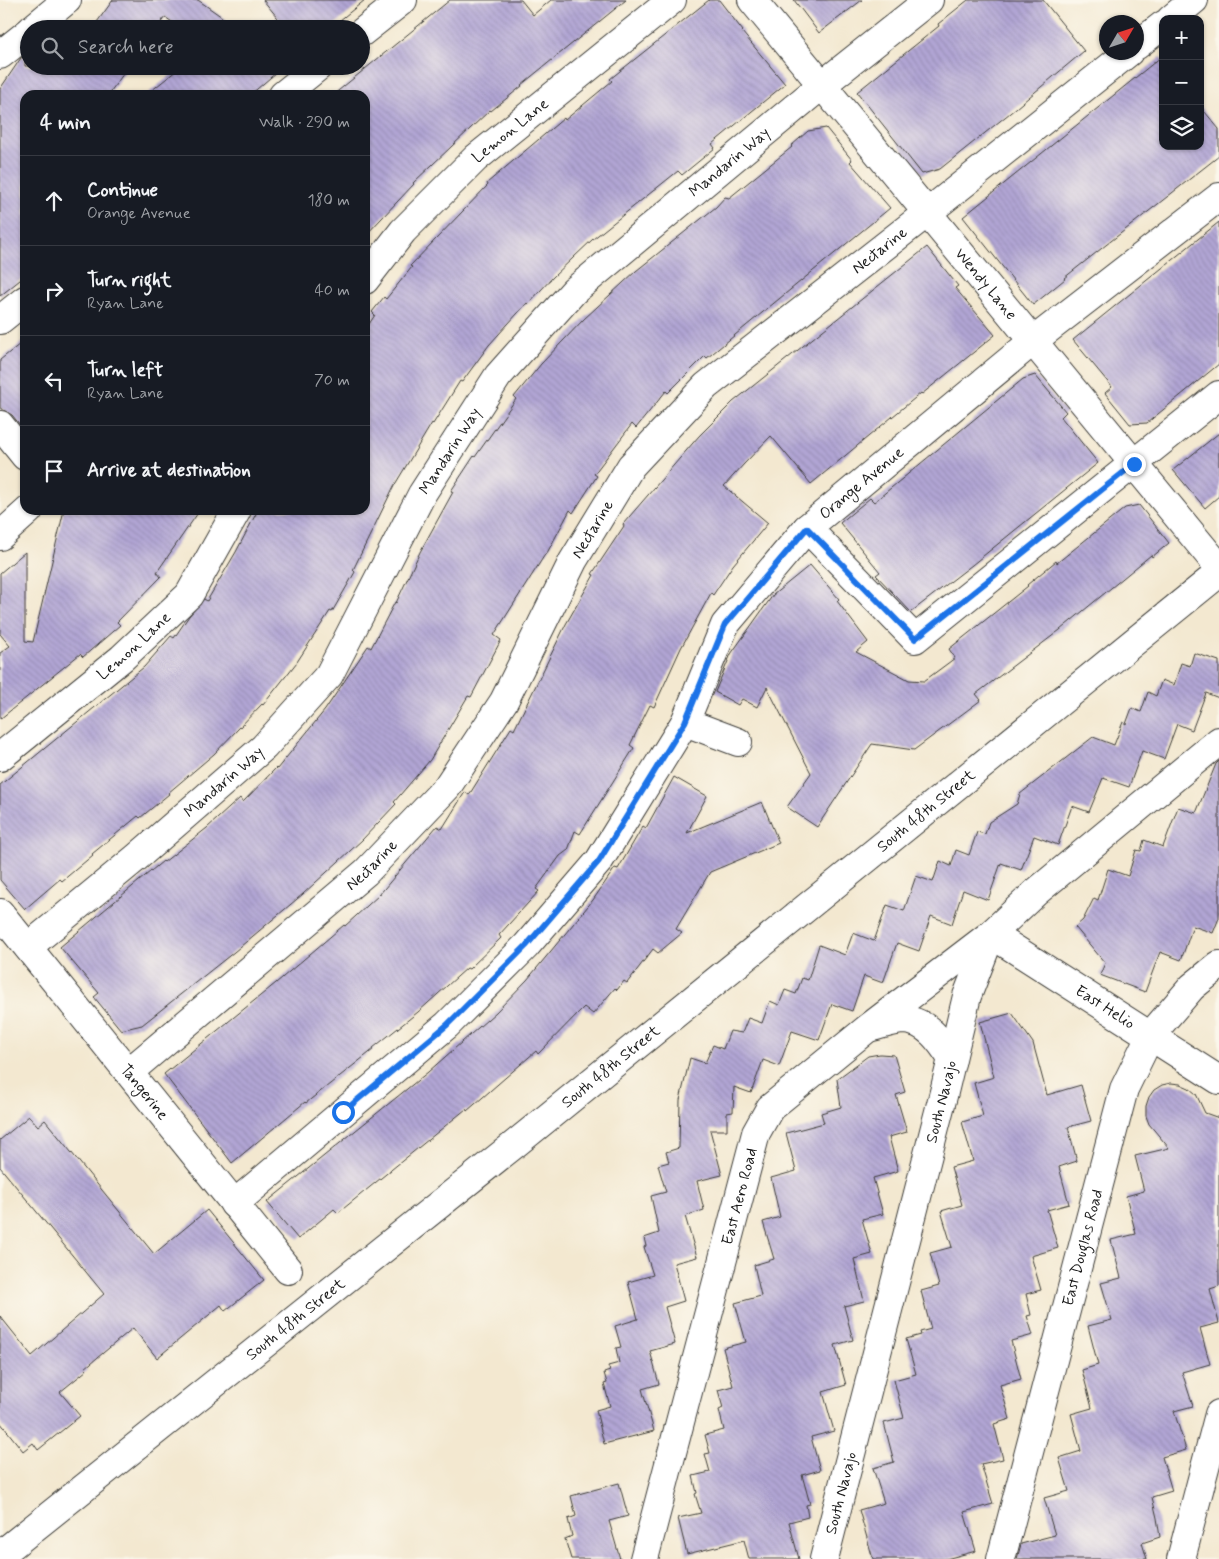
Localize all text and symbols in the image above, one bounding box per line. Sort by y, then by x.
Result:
north arrow [1099,15,1144,60]
map controls [1159,15,1204,150]
button: + [1159,15,1204,60]
search box [20,20,370,75]
icon: search [38,34,66,62]
text: Search here [78,35,174,60]
button: − [1159,60,1204,105]
street label: Lemon Lane [467,93,553,168]
button: layers [1159,105,1204,150]
text: 4 min [40,109,91,137]
text: Walk · 290 m [259,112,350,133]
street label: Mandarin Way [684,122,774,202]
text: Continue [87,178,158,203]
icon: ahead [40,187,68,215]
text: 180 m [307,190,350,211]
text: Orange Avenue [87,203,191,224]
street label: Nectarine [847,222,912,279]
street label: Wendy Lane [950,244,1022,324]
text: Turn right [87,268,171,293]
icon: right [40,277,68,305]
text: 40 m [314,280,350,301]
text: Ryan Lane [87,293,164,314]
text: Turn left [87,358,163,383]
icon: left [40,367,68,395]
text: 70 m [314,370,350,391]
text: Ryan Lane [87,383,164,404]
street label: Mandarin Way [414,404,485,498]
street label: Orange Avenue [815,442,908,524]
route end [1123,453,1146,476]
icon: arrive [40,457,68,485]
text: Arrive at destination [87,458,251,483]
street label: Nectarine [566,496,619,562]
street label: Lemon Lane [93,607,175,685]
street label: Mandarin Way [179,741,268,822]
street label: South 48th Street [872,764,980,857]
street label: Nectarine [341,834,402,895]
street label: East Helio [1071,980,1139,1034]
street label: South 48th Street [557,1020,665,1113]
street label: South Navajo [921,1058,962,1145]
street label: Tangerine [115,1060,173,1124]
route start [332,1101,355,1124]
street label: East Aero Road [717,1146,762,1247]
street label: East Douglas Road [1057,1187,1108,1308]
street label: South 48th Street [242,1273,350,1365]
street label: South Navajo [820,1450,862,1537]

